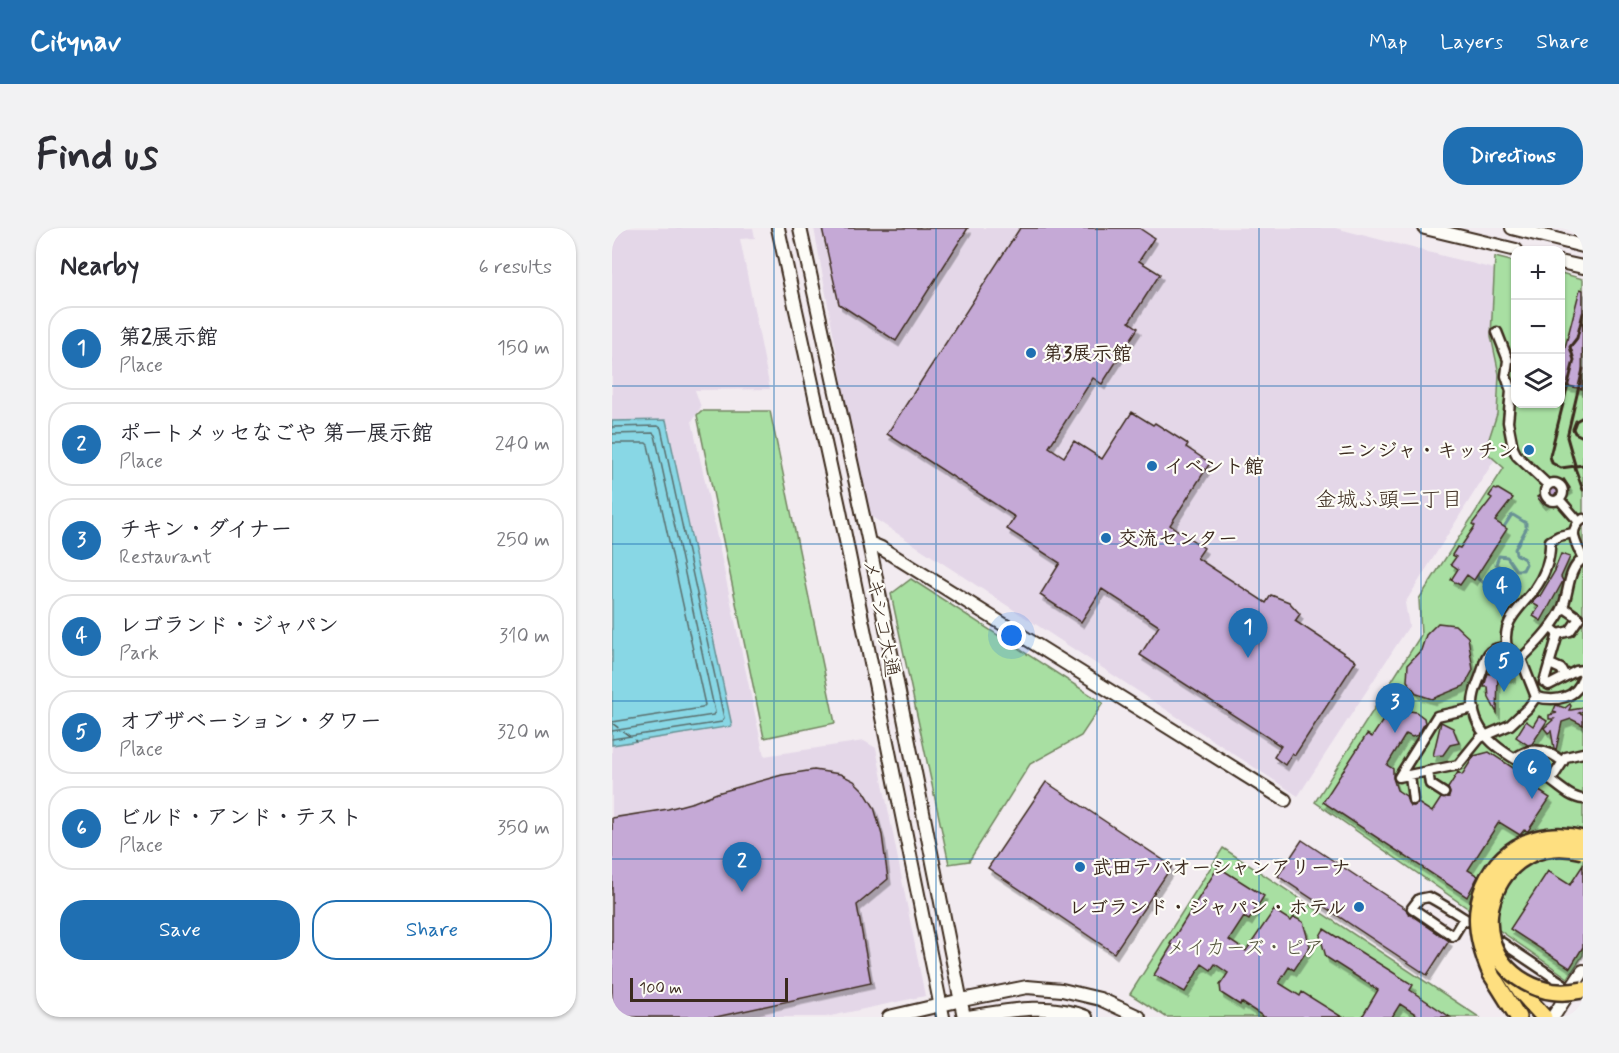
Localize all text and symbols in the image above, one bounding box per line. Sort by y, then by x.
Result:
text: Citynav [30,24,121,61]
text: Map [1369,28,1407,56]
text: Layers [1440,28,1503,56]
text: Share [1536,28,1589,56]
button: Directions [1443,127,1583,185]
text: Find us [36,129,158,184]
map controls [1511,246,1565,408]
button: + [1511,246,1565,300]
text: Nearby [60,250,139,284]
text: 6 results [479,254,552,281]
button: − [1511,300,1565,354]
text: 第2展示館 [119,324,218,352]
text: 1 [77,335,86,362]
text: 150 m [497,335,550,362]
place label: 第3展示館 [1043,341,1132,368]
marker: 第3展示館 [1024,346,1038,360]
text: Place [119,352,163,379]
button: layers [1511,354,1565,408]
text: ポートメッセなごや 第一展示館 [119,420,433,448]
text: 2 [77,431,86,458]
text: 240 m [495,431,550,458]
place label: ニンジャ・キッチン [1337,438,1517,465]
marker: ニンジャ・キッチン [1522,443,1536,457]
text: Place [119,448,163,475]
place label: イベント館 [1164,454,1264,481]
marker: イベント館 [1145,459,1159,473]
district label: 金城ふ頭二丁目 [1316,486,1463,514]
text: チキン・ダイナー [119,516,292,544]
place label: 交流センター [1118,526,1238,553]
text: 3 [77,527,86,554]
text: 250 m [496,527,550,554]
marker: 交流センター [1099,531,1113,545]
text: Restaurant [119,544,212,571]
street label: メキシコ大通 [856,557,905,680]
pin: 4 [1482,568,1522,617]
pin: 1 [1228,608,1268,658]
text: レゴランド・ジャパン [119,612,339,640]
your location [997,621,1026,650]
text: 4 [76,623,87,650]
text: 310 m [499,623,550,650]
text: Park [119,640,159,667]
pin: 5 [1484,642,1524,692]
pin: 3 [1376,684,1414,733]
text: オブザベーション・タワー [119,708,382,736]
text: 5 [76,719,88,746]
text: 320 m [497,719,550,746]
text: Place [119,736,163,763]
pin: 6 [1512,750,1552,799]
text: ビルド・アンド・テスト [119,804,362,832]
text: 6 [76,815,87,842]
text: 350 m [497,815,550,842]
text: Place [119,832,163,859]
pin: 2 [722,842,762,892]
place label: 武田テバオーシャンアリーナ [1092,855,1351,882]
marker: 武田テバオーシャンアリーナ [1073,860,1087,874]
place label: レゴランド・ジャパン・ホテル [1068,895,1347,922]
button: Save [60,900,300,960]
button: Share [312,900,552,960]
marker: レゴランド・ジャパン・ホテル [1352,900,1366,914]
park label: メイカーズ・ピア [1166,935,1324,962]
scale bar [630,975,788,1002]
text: 100 m [639,978,682,999]

